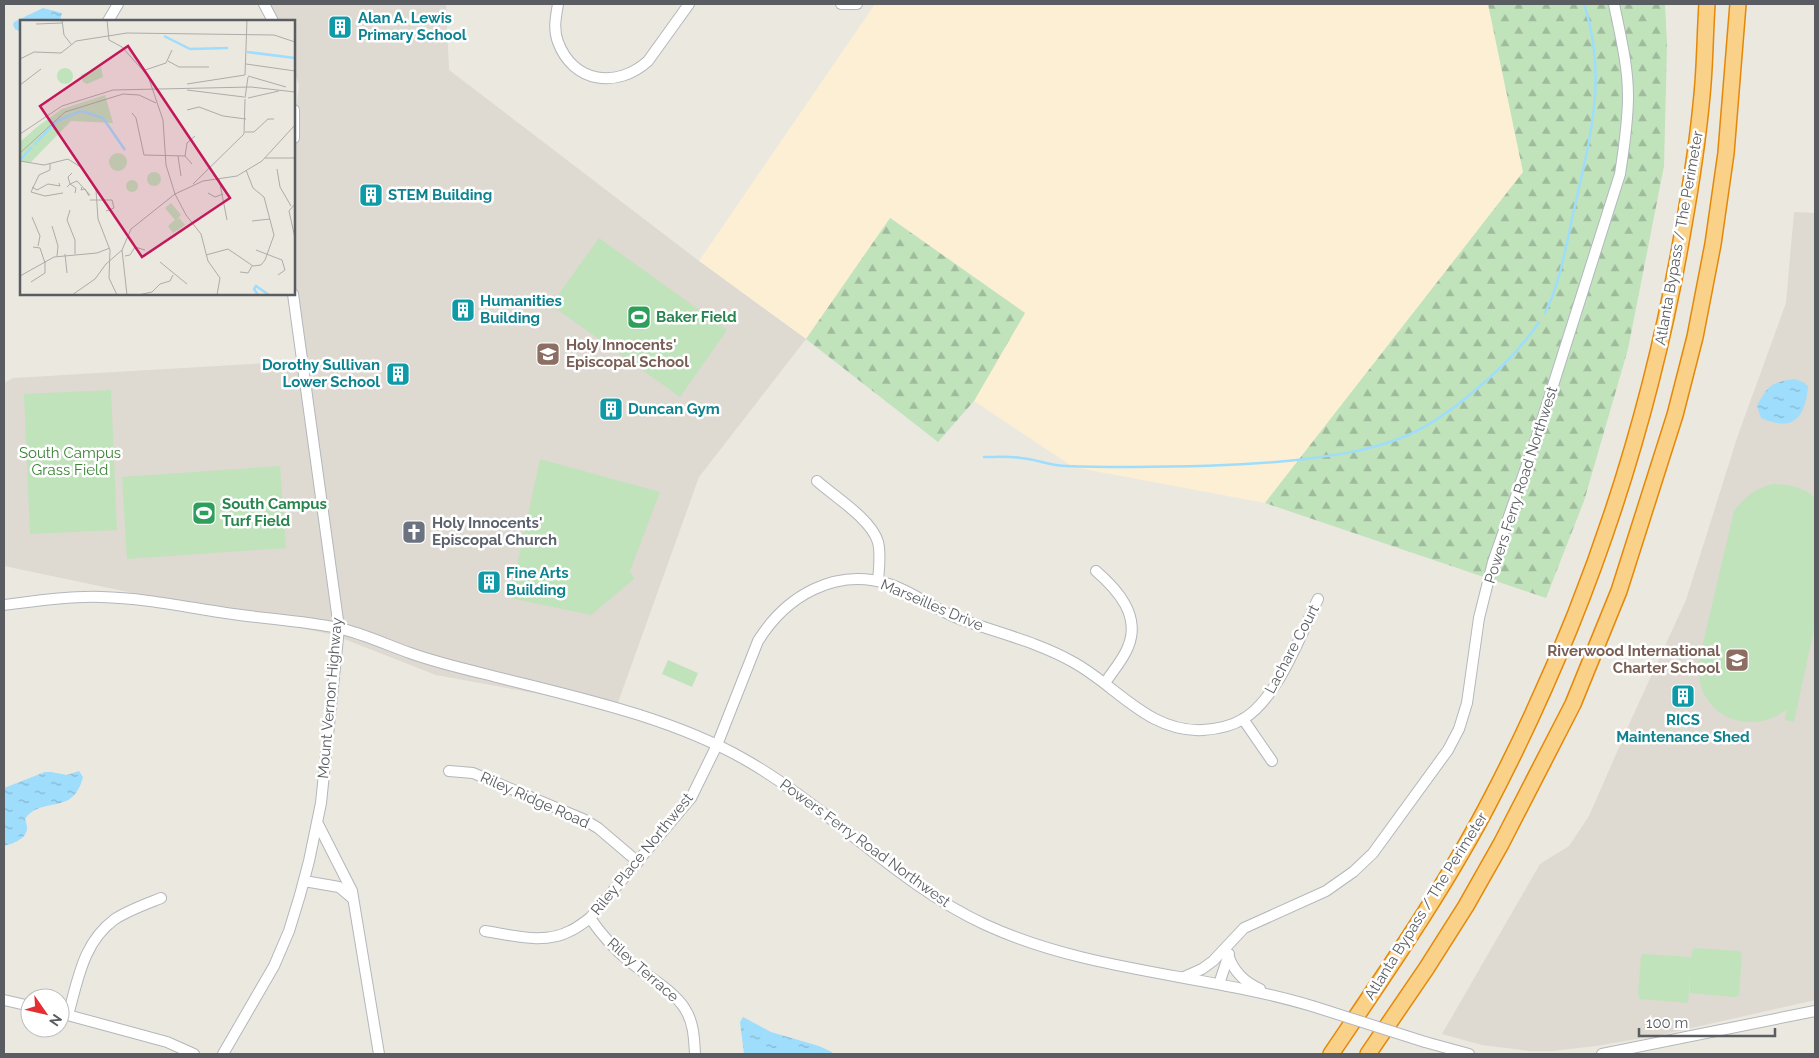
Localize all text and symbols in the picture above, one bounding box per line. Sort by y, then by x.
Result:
place label: Alan A. Lewis Primary School [358,9,467,44]
building icon: Alan A. Lewis Primary School [327,14,353,40]
inset map [20,20,295,295]
street label: Atlanta Bypass / The Perimeter [1651,129,1707,347]
building icon: STEM Building [358,182,384,208]
place label: STEM Building [388,186,492,204]
place label: Humanities Building [480,292,562,327]
building icon: Humanities Building [450,297,476,323]
sports icon: Baker Field [626,304,652,330]
place label: Baker Field [656,308,737,326]
place label: Holy Innocents' Episcopal School [566,336,689,371]
school or university icon: Holy Innocents' Episcopal School [535,341,561,367]
place label: Dorothy Sullivan Lower School [262,356,380,391]
building icon: Dorothy Sullivan Lower School [385,361,411,387]
street label: Powers Ferry Road Northwest [1481,384,1561,586]
building icon: Duncan Gym [598,396,624,422]
place label: Duncan Gym [628,400,720,418]
park label: South Campus Grass Field [19,444,121,479]
place label: South Campus Turf Field [222,495,327,530]
sports icon: South Campus Turf Field [191,500,217,526]
place label: Holy Innocents' Episcopal Church [432,514,557,549]
church icon: Holy Innocents' Episcopal Church [401,519,427,545]
place label: Fine Arts Building [506,564,569,599]
building icon: Fine Arts Building [476,569,502,595]
street label: Marseilles Drive [878,575,986,635]
street label: Lachare Court [1261,601,1323,697]
street label: Mount Vernon Highway [314,617,346,779]
place label: Riverwood International Charter School [1547,642,1720,677]
school or university icon: Riverwood International Charter School [1724,647,1750,673]
building icon: RICS Maintenance Shed [1670,683,1696,709]
place label: RICS Maintenance Shed [1616,711,1750,746]
street label: Riley Ridge Road [478,768,592,832]
street label: Powers Ferry Road Northwest [776,775,954,911]
street label: Riley Place Northwest [587,789,697,919]
street label: Atlanta Bypass / The Perimeter [1361,808,1492,1003]
street label: Riley Terrace [604,934,683,1006]
north arrow [20,988,70,1038]
scale bar [1639,1006,1775,1038]
text: N [46,1011,65,1029]
text: 100 m [1646,1014,1688,1032]

